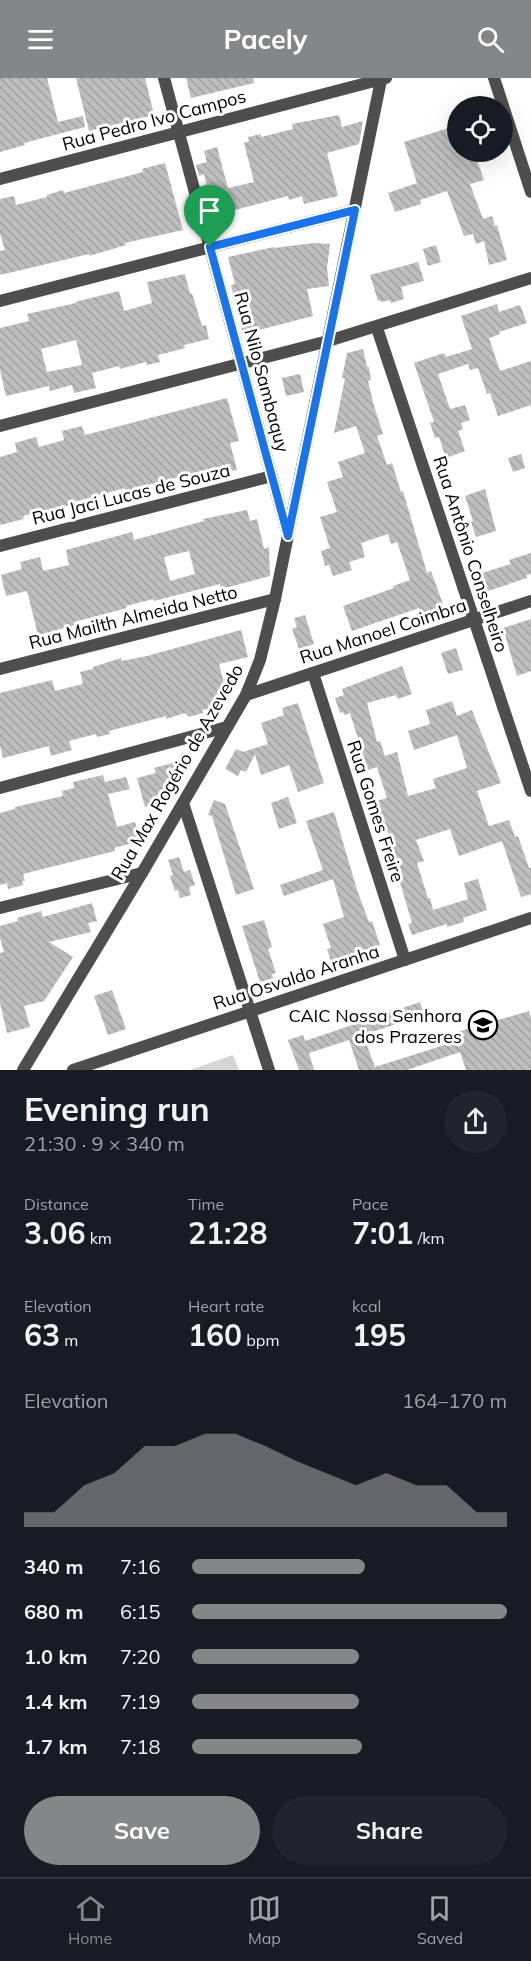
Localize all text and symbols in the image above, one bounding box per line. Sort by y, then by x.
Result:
text: Pacely [224,22,307,56]
icon: menu [24,23,57,56]
icon: search [474,23,507,56]
street label: Rua Pedro Ivo Campos [60,84,248,156]
map controls [447,96,513,162]
button: locate [447,96,513,162]
pin [184,185,235,247]
icon: arrive [193,194,226,227]
street label: Rua Nilo Sambaquy [229,289,295,455]
street label: Rua Antônio Conselheiro [428,453,514,655]
street label: Rua Jaci Lucas de Souza [30,458,232,530]
street label: Rua Mailth Almeida Netto [26,580,240,654]
street label: Rua Manoel Coimbra [297,593,469,669]
street label: Rua Max Rogério de Azevedo [106,660,248,884]
street label: Rua Gomes Freire [342,737,410,885]
street label: Rua Osvaldo Aranha [210,939,382,1015]
place label: CAIC Nossa Senhora dos Prazeres [288,1004,462,1048]
school or university icon: CAIC Nossa Senhora dos Prazeres [467,1009,499,1041]
text: Evening run [24,1088,210,1129]
button: share [444,1090,507,1153]
text: 21:30 · 9 × 340 m [24,1131,185,1156]
text: Distance [24,1194,89,1214]
text: Time [188,1194,224,1214]
text: Pace [352,1194,388,1214]
text: 3.06 [24,1214,85,1252]
text: 21:28 [188,1214,267,1252]
text: 7:01 [352,1214,413,1252]
text: km [85,1228,112,1248]
text: /km [413,1228,444,1248]
text: Elevation [24,1296,92,1316]
text: Heart rate [188,1296,264,1316]
text: kcal [352,1296,381,1316]
text: 63 [24,1316,60,1354]
text: 160 [188,1316,242,1354]
text: 195 [352,1316,406,1354]
text: m [60,1330,78,1350]
text: bpm [242,1330,279,1350]
text: Elevation [24,1388,109,1413]
text: 164–170 m [402,1388,507,1413]
text: 340 m [24,1554,83,1579]
text: 7:16 [120,1554,161,1579]
text: 680 m [24,1599,83,1624]
text: 6:15 [120,1599,161,1624]
text: 1.0 km [24,1644,87,1669]
text: 7:20 [120,1644,161,1669]
text: 1.4 km [24,1689,87,1714]
text: 7:19 [120,1689,161,1714]
text: 1.7 km [24,1734,87,1759]
text: 7:18 [120,1734,161,1759]
button: Save [24,1796,260,1865]
button: Share [272,1796,507,1865]
tab: Home [68,1892,112,1948]
tab: Map [248,1892,281,1948]
tab: Saved [417,1892,463,1948]

